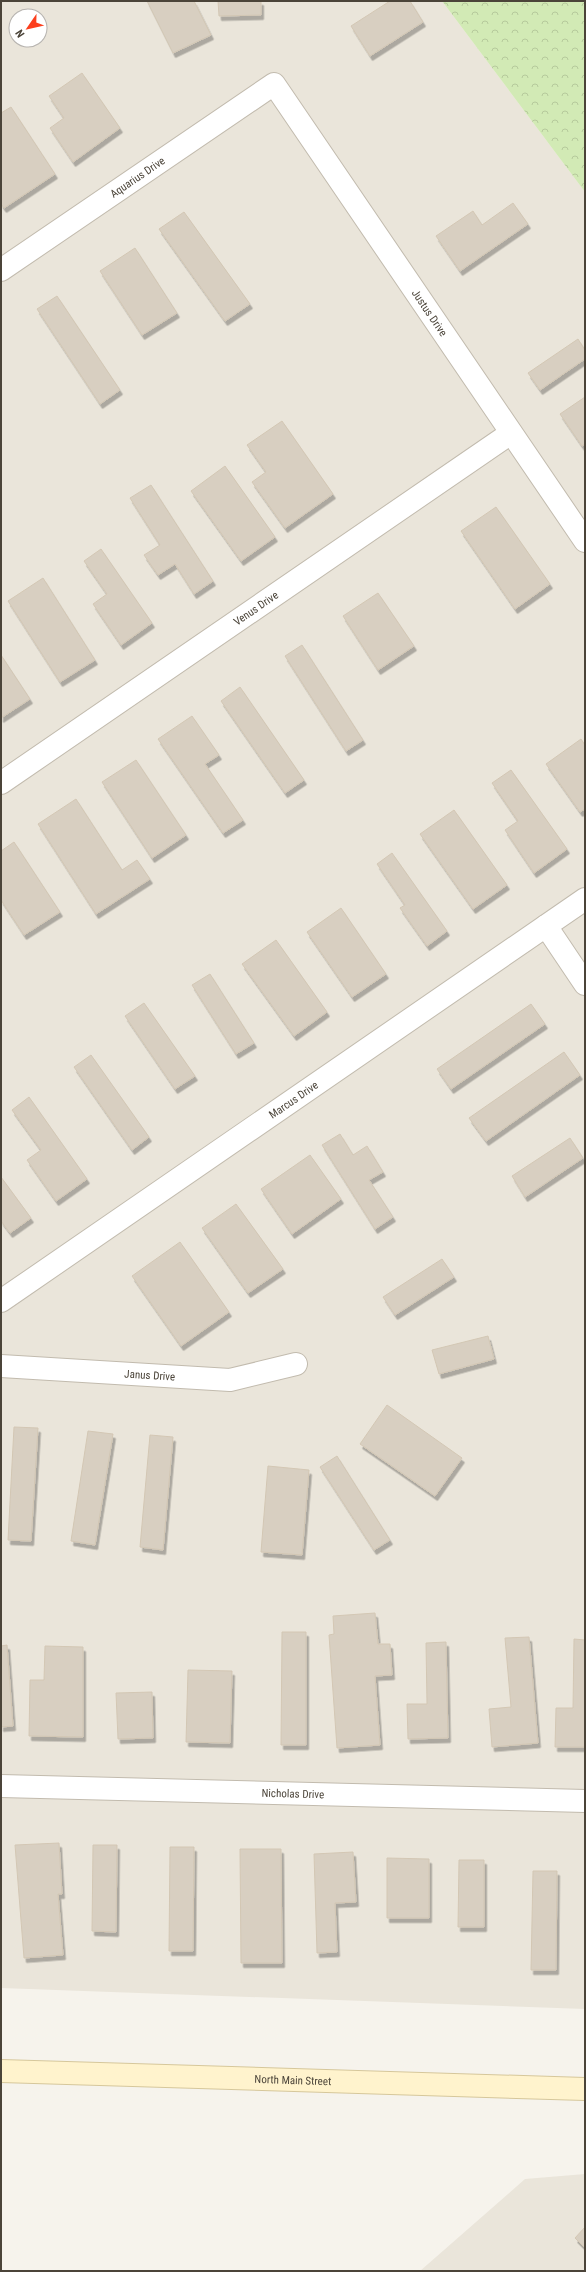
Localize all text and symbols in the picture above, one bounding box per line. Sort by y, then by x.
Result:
north arrow [8,8,48,48]
text: N [13,27,27,40]
street label: Aquarius Drive [108,154,167,200]
street label: Justus Drive [409,287,450,339]
street label: Venus Drive [231,588,281,628]
street label: Marcus Drive [266,1078,320,1121]
street label: Janus Drive [124,1367,175,1383]
street label: Nicholas Drive [261,1786,324,1801]
street label: North Main Street [254,2072,331,2088]

